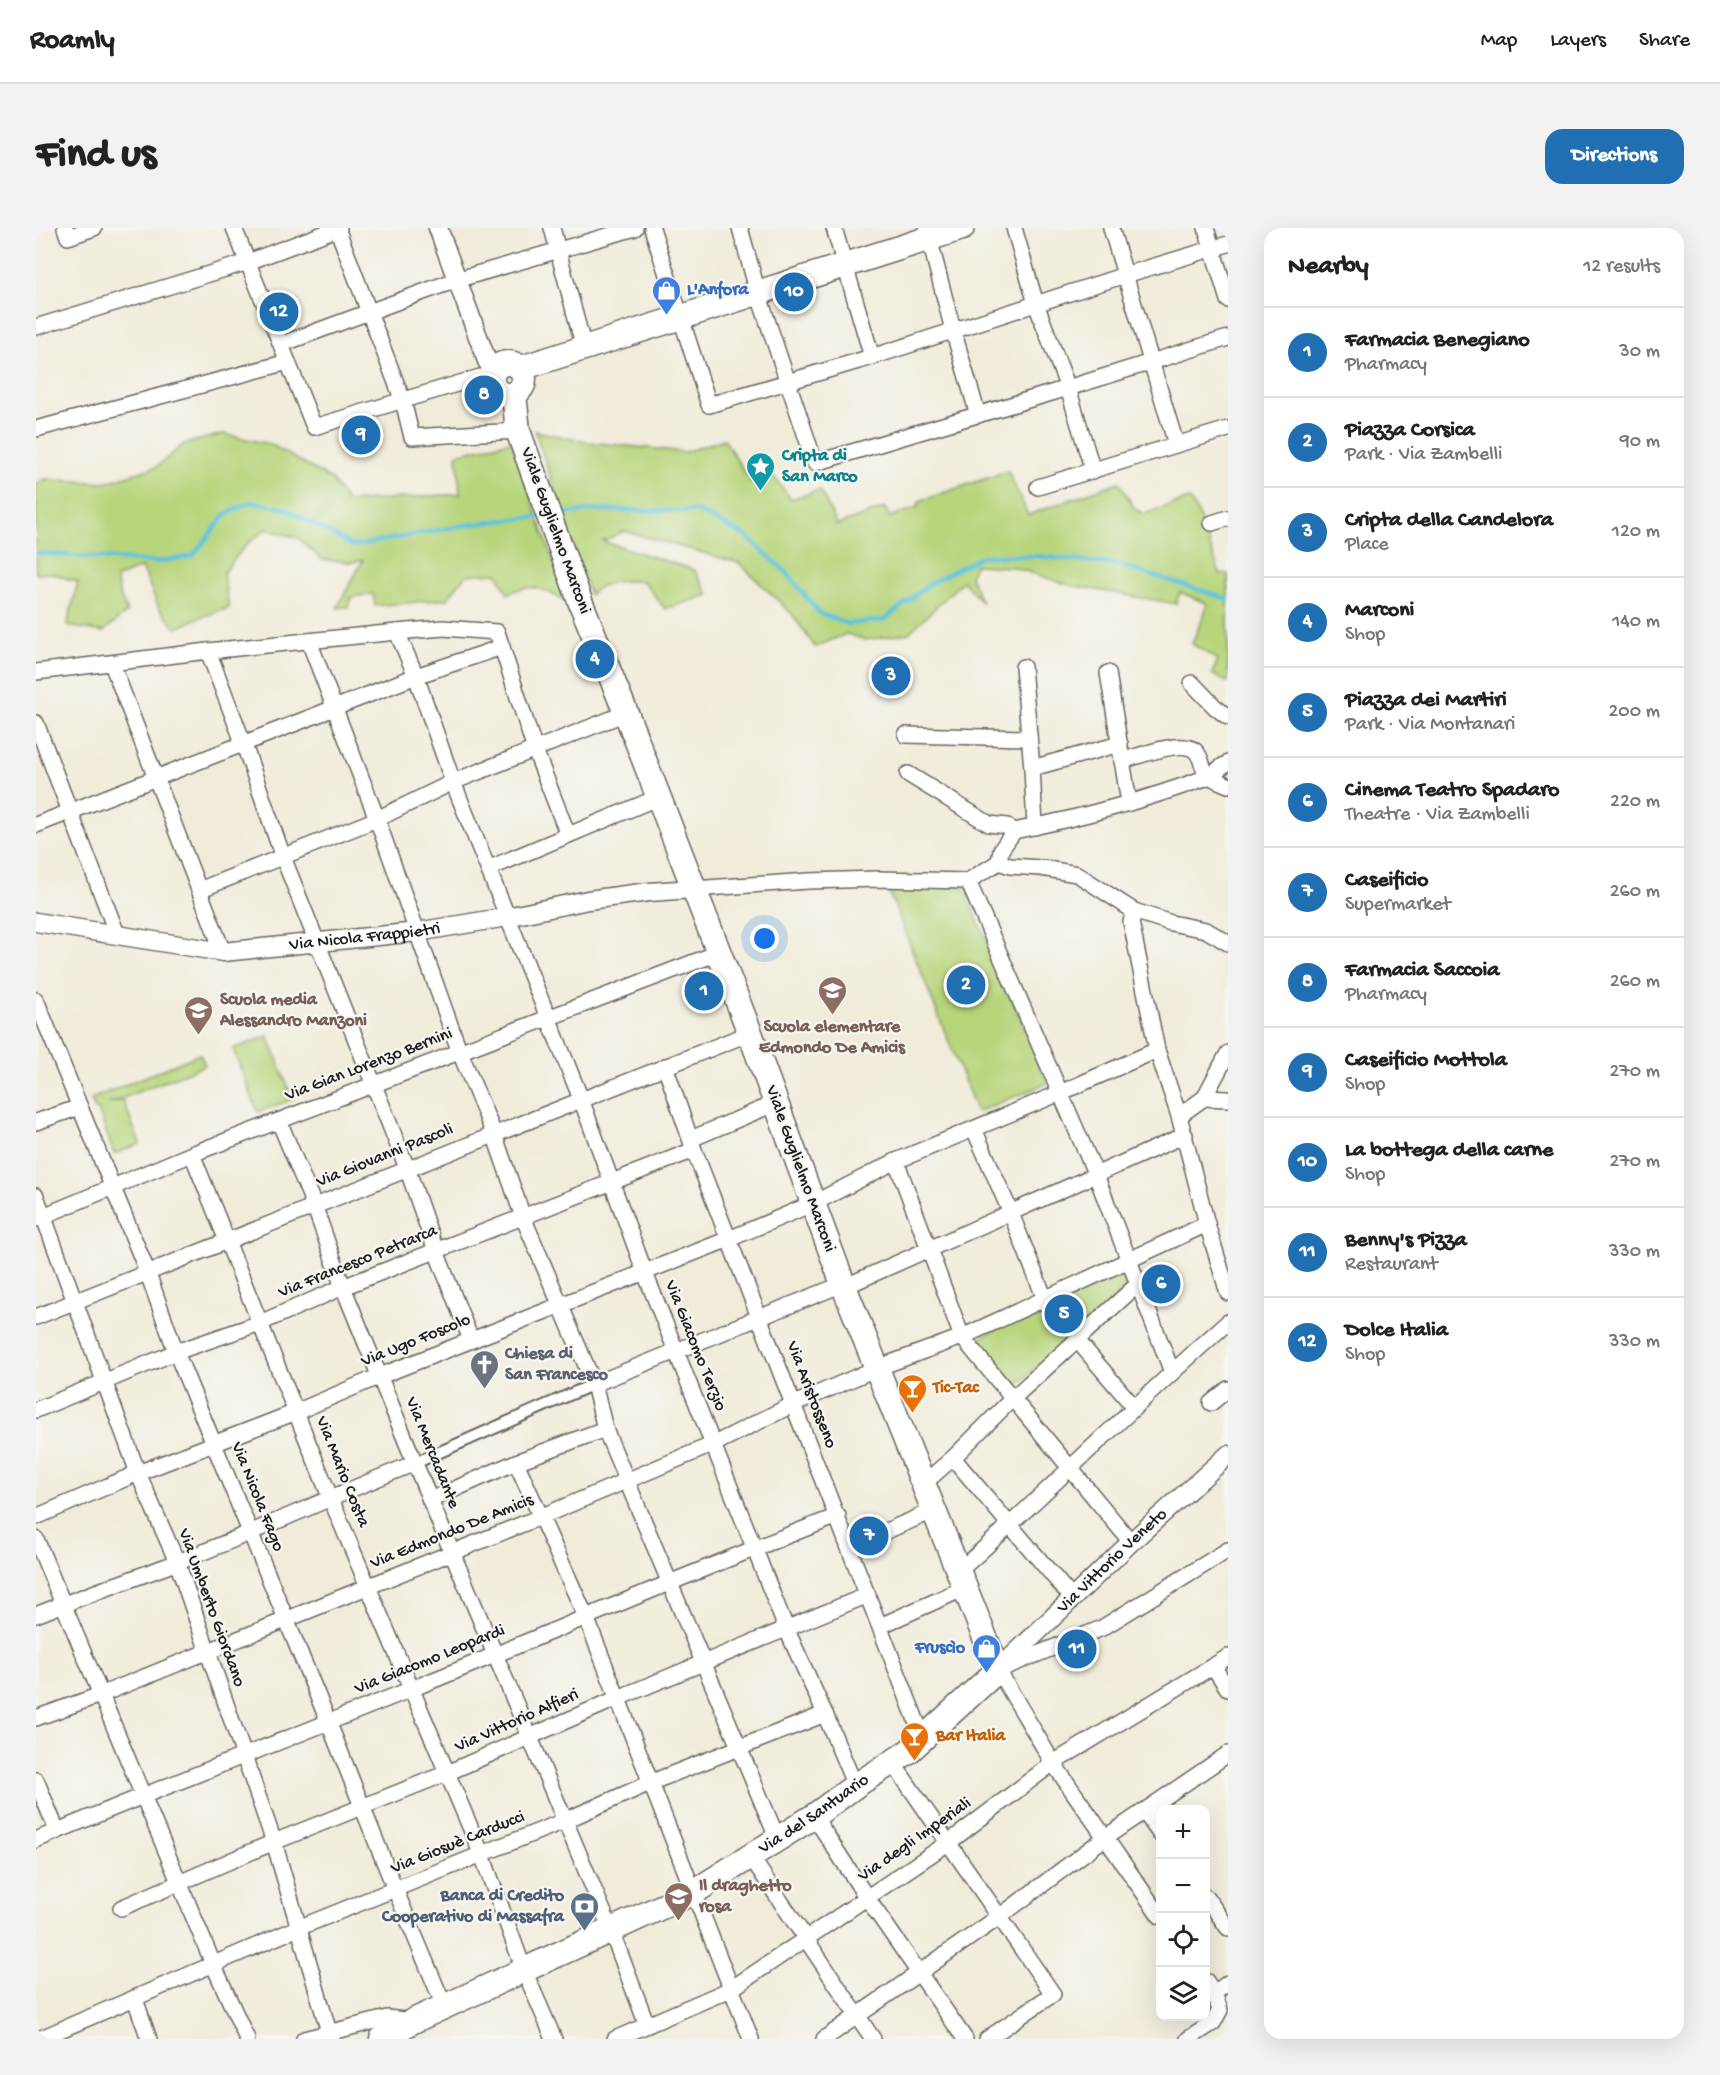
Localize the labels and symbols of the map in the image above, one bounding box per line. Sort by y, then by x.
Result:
pin: 10 [774,270,813,314]
shop icon: L'Anfora [650,274,682,316]
place label: L'Anfora [687,280,750,301]
pin: 12 [260,290,298,334]
pin: 8 [464,372,504,418]
pin: 9 [342,412,380,458]
street label: Viale Guglielmo Marconi [515,444,595,617]
place label: Cripta di San Marco [781,446,858,488]
place icon: Cripta di San Marco [745,450,777,492]
pin: 4 [576,636,614,682]
pin: 3 [872,654,910,698]
street label: Via Nicola Frappietri [287,918,442,956]
your location [750,924,779,953]
pin: 2 [946,962,986,1008]
pin: 1 [684,968,724,1014]
school or university icon: Scuola elementare Edmondo De Amicis [816,974,848,1016]
place label: Scuola media Alessandro Manzoni [219,990,367,1032]
school or university icon: Scuola media Alessandro Manzoni [183,994,215,1036]
place label: Scuola elementare Edmondo De Amicis [759,1017,906,1059]
street label: Via Gian Lorenzo Bernini [281,1023,456,1107]
street label: Viale Guglielmo Marconi [760,1082,840,1255]
street label: Via Giovanni Pascoli [313,1119,457,1193]
street label: Via Francesco Petrarca [275,1220,441,1304]
pin: 6 [1142,1262,1180,1306]
street label: Via Giacomo Terzio [659,1277,731,1414]
pin: 5 [1044,1292,1084,1336]
street label: Via Ugo Foscolo [357,1309,474,1373]
street label: Via Aristosseno [781,1338,841,1451]
place label: Chiesa di San Francesco [504,1344,608,1386]
church icon: Chiesa di San Francesco [468,1348,500,1390]
bar icon: Tic-Tac [896,1372,928,1414]
place label: Tic-Tac [931,1378,980,1399]
street label: Via Mercadante [400,1393,464,1512]
street label: Via Mario Costa [310,1413,374,1531]
street label: Via Nicola Fago [225,1438,289,1555]
street label: Via Edmondo De Amicis [366,1489,538,1575]
street label: Via Vittorio Veneto [1052,1504,1172,1619]
pin: 7 [850,1514,888,1558]
street label: Via Umberto Giordano [172,1525,249,1690]
street label: Via Giacomo Leopardi [351,1620,508,1700]
pin: 11 [1058,1626,1096,1672]
shop icon: Fruscìo [970,1632,1002,1674]
place label: Fruscìo [914,1638,966,1659]
street label: Via Vittorio Alfieri [451,1684,582,1758]
bar icon: Bar Italia [899,1720,931,1762]
place label: Bar Italia [935,1726,1006,1747]
street label: Via del Santuario [754,1769,873,1859]
street label: Via degli Imperiali [853,1793,976,1888]
street label: Via Giosuè Carducci [387,1807,528,1880]
place label: Il draghetto rosa [698,1876,792,1918]
school or university icon: Il draghetto rosa [662,1880,694,1922]
place label: Banca di Credito Cooperativo di Massafra [381,1886,565,1928]
bank icon: Banca di Credito Cooperativo di Massafra [569,1890,601,1932]

